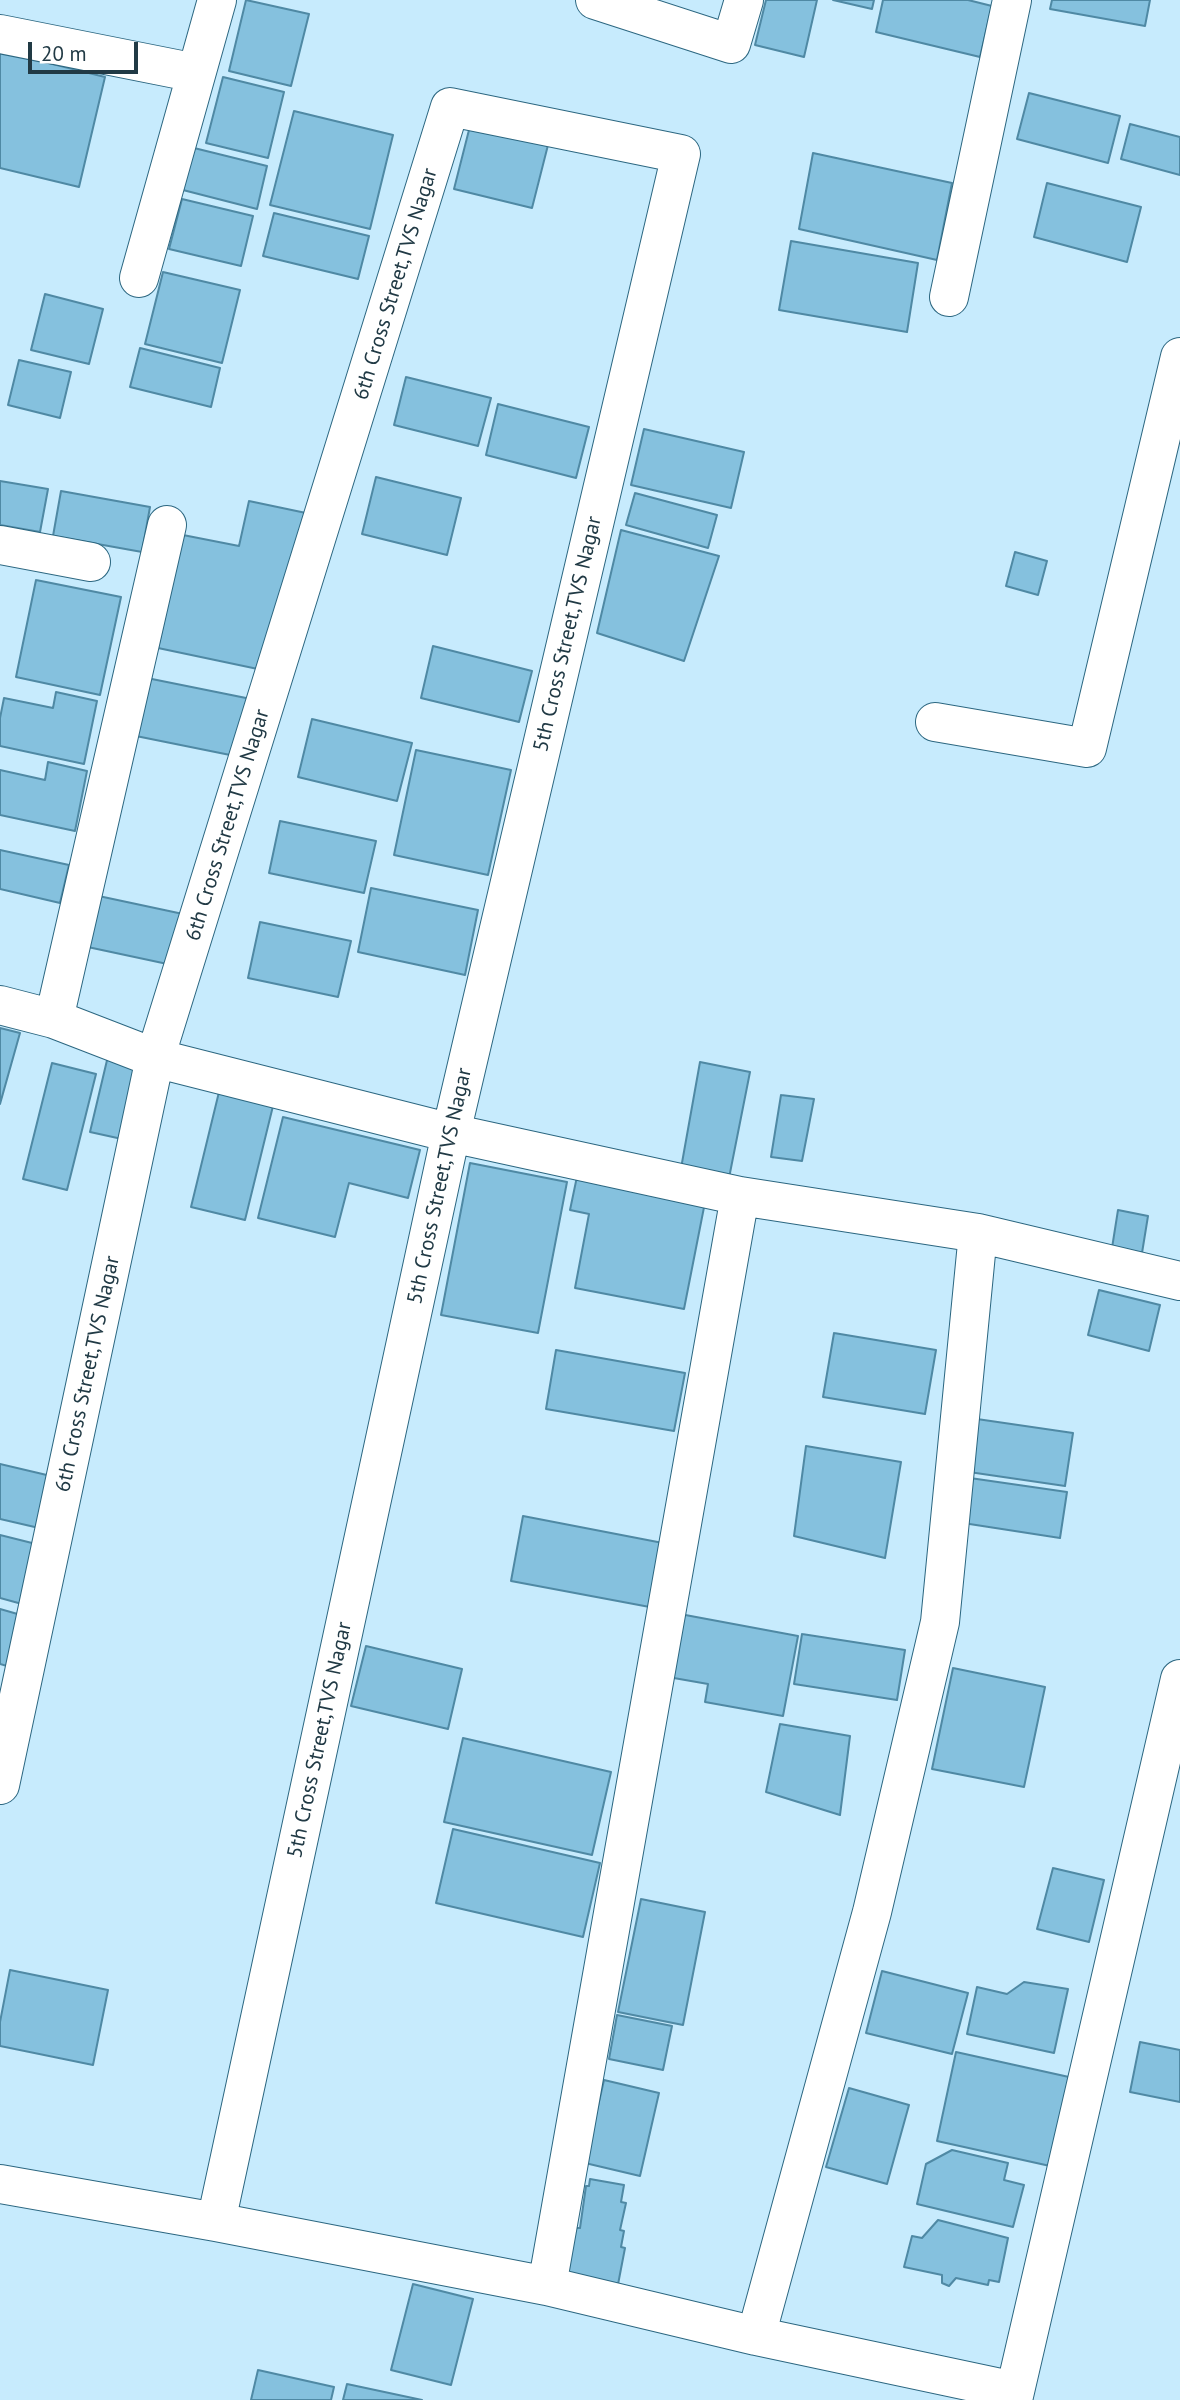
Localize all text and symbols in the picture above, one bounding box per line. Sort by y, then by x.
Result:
scale bar [32,28,142,72]
text: 20 m [41,40,87,67]
street label: 6th Cross Street,TVS Nagar [349,165,443,403]
street label: 5th Cross Street,TVS Nagar [529,514,607,754]
street label: 6th Cross Street,TVS Nagar [181,706,275,944]
street label: 5th Cross Street,TVS Nagar [403,1066,477,1306]
street label: 6th Cross Street,TVS Nagar [51,1254,125,1494]
street label: 5th Cross Street,TVS Nagar [283,1620,357,1860]

